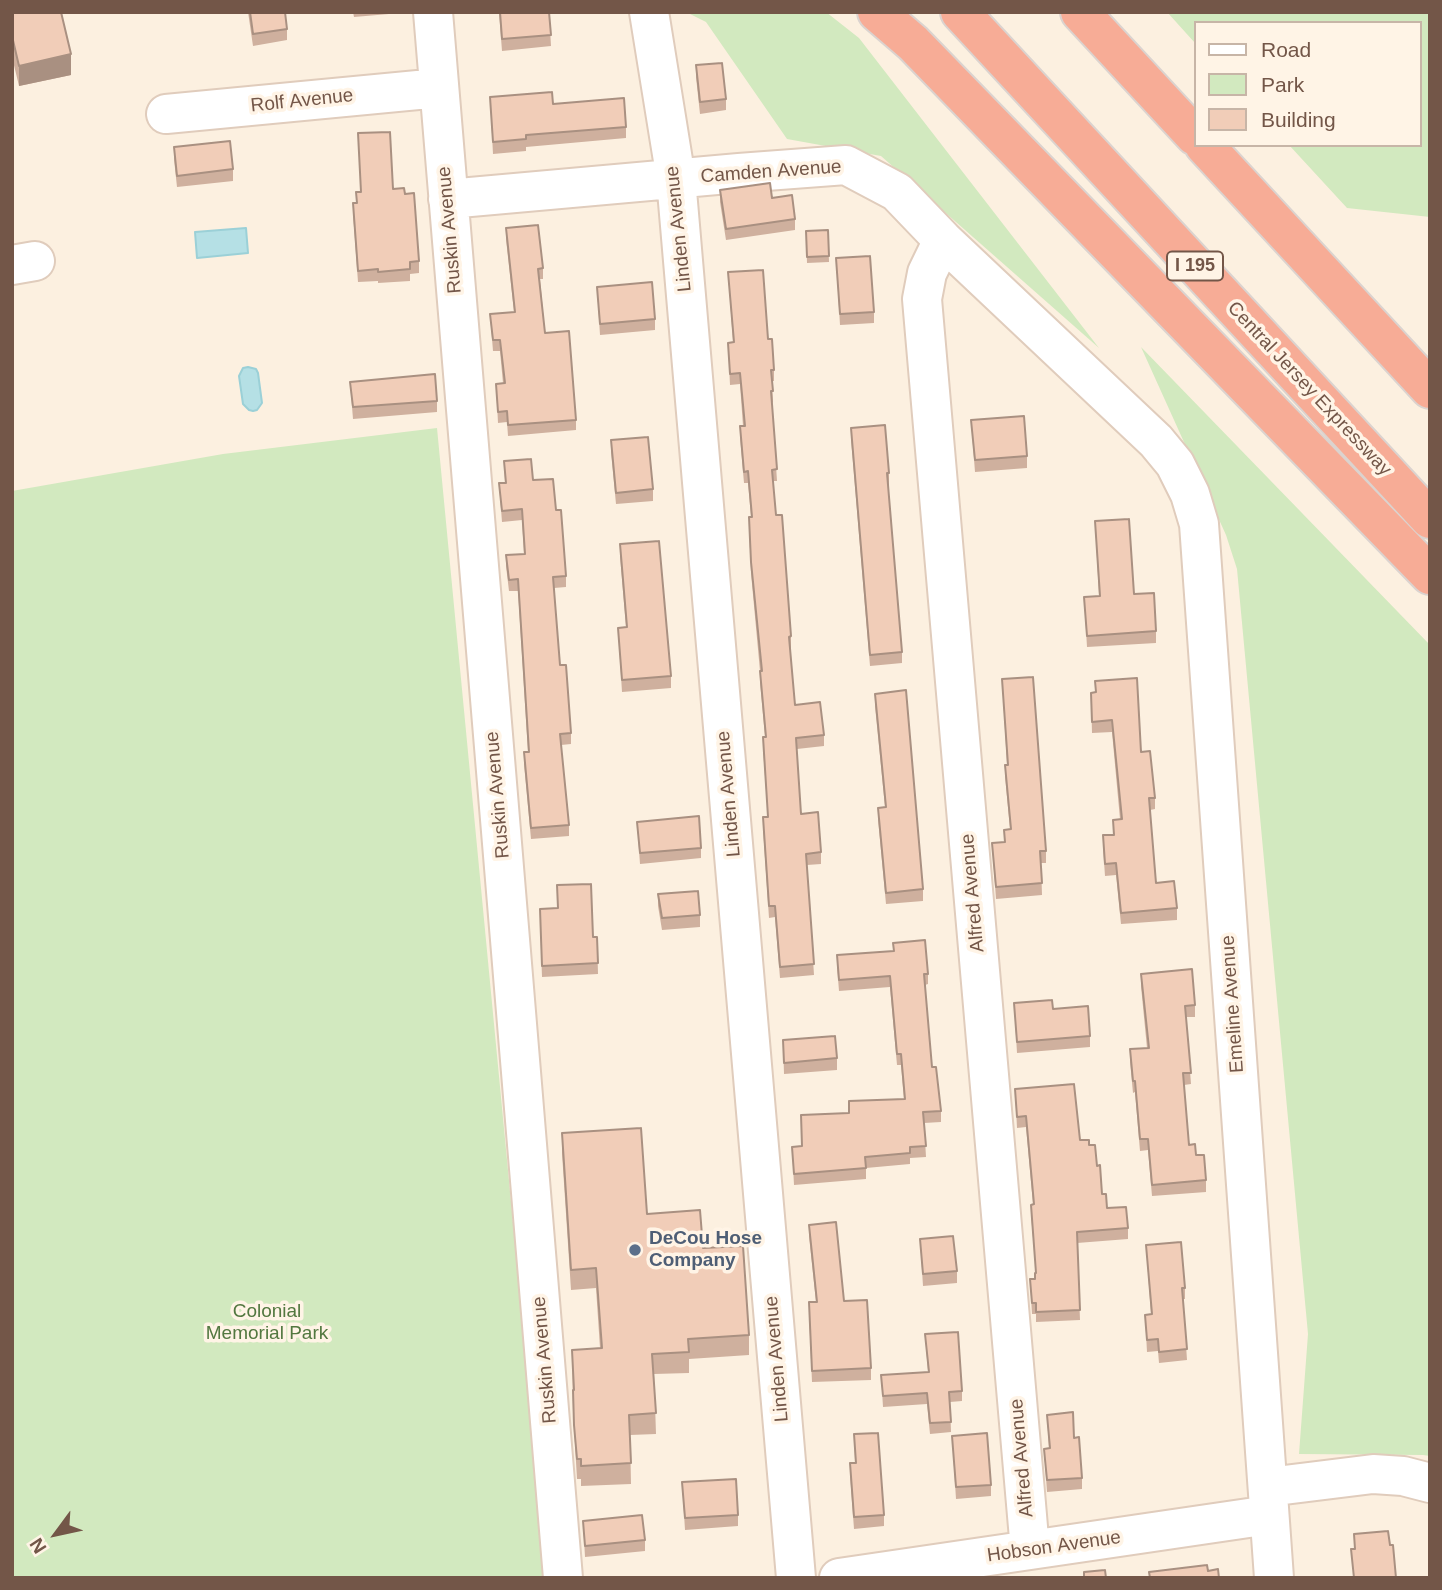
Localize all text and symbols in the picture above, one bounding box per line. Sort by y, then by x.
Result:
legend [1194,21,1421,147]
text: Road [1261,38,1311,61]
text: Park [1261,73,1304,96]
street label: Rolf Avenue [250,84,354,118]
text: Building [1261,108,1336,131]
street label: Camden Avenue [700,156,842,188]
street label: Linden Avenue [661,165,697,293]
street label: Ruskin Avenue [433,166,467,294]
road number: I 195 [1167,252,1223,280]
street label: Central Jersey Expressway [1222,297,1396,481]
street label: Linden Avenue [712,730,746,858]
street label: Ruskin Avenue [481,731,515,859]
street label: Alfred Avenue [956,833,990,953]
street label: Emeline Avenue [1217,934,1249,1074]
place label: DeCou Hose Company [649,1228,762,1272]
marker: DeCou Hose Company [627,1242,643,1258]
street label: Linden Avenue [760,1295,794,1423]
street label: Ruskin Avenue [528,1296,562,1424]
park label: Colonial Memorial Park [206,1301,328,1345]
street label: Alfred Avenue [1005,1398,1039,1518]
north arrow [21,1499,91,1569]
street label: Hobson Avenue [986,1526,1122,1568]
text: N [25,1534,51,1557]

